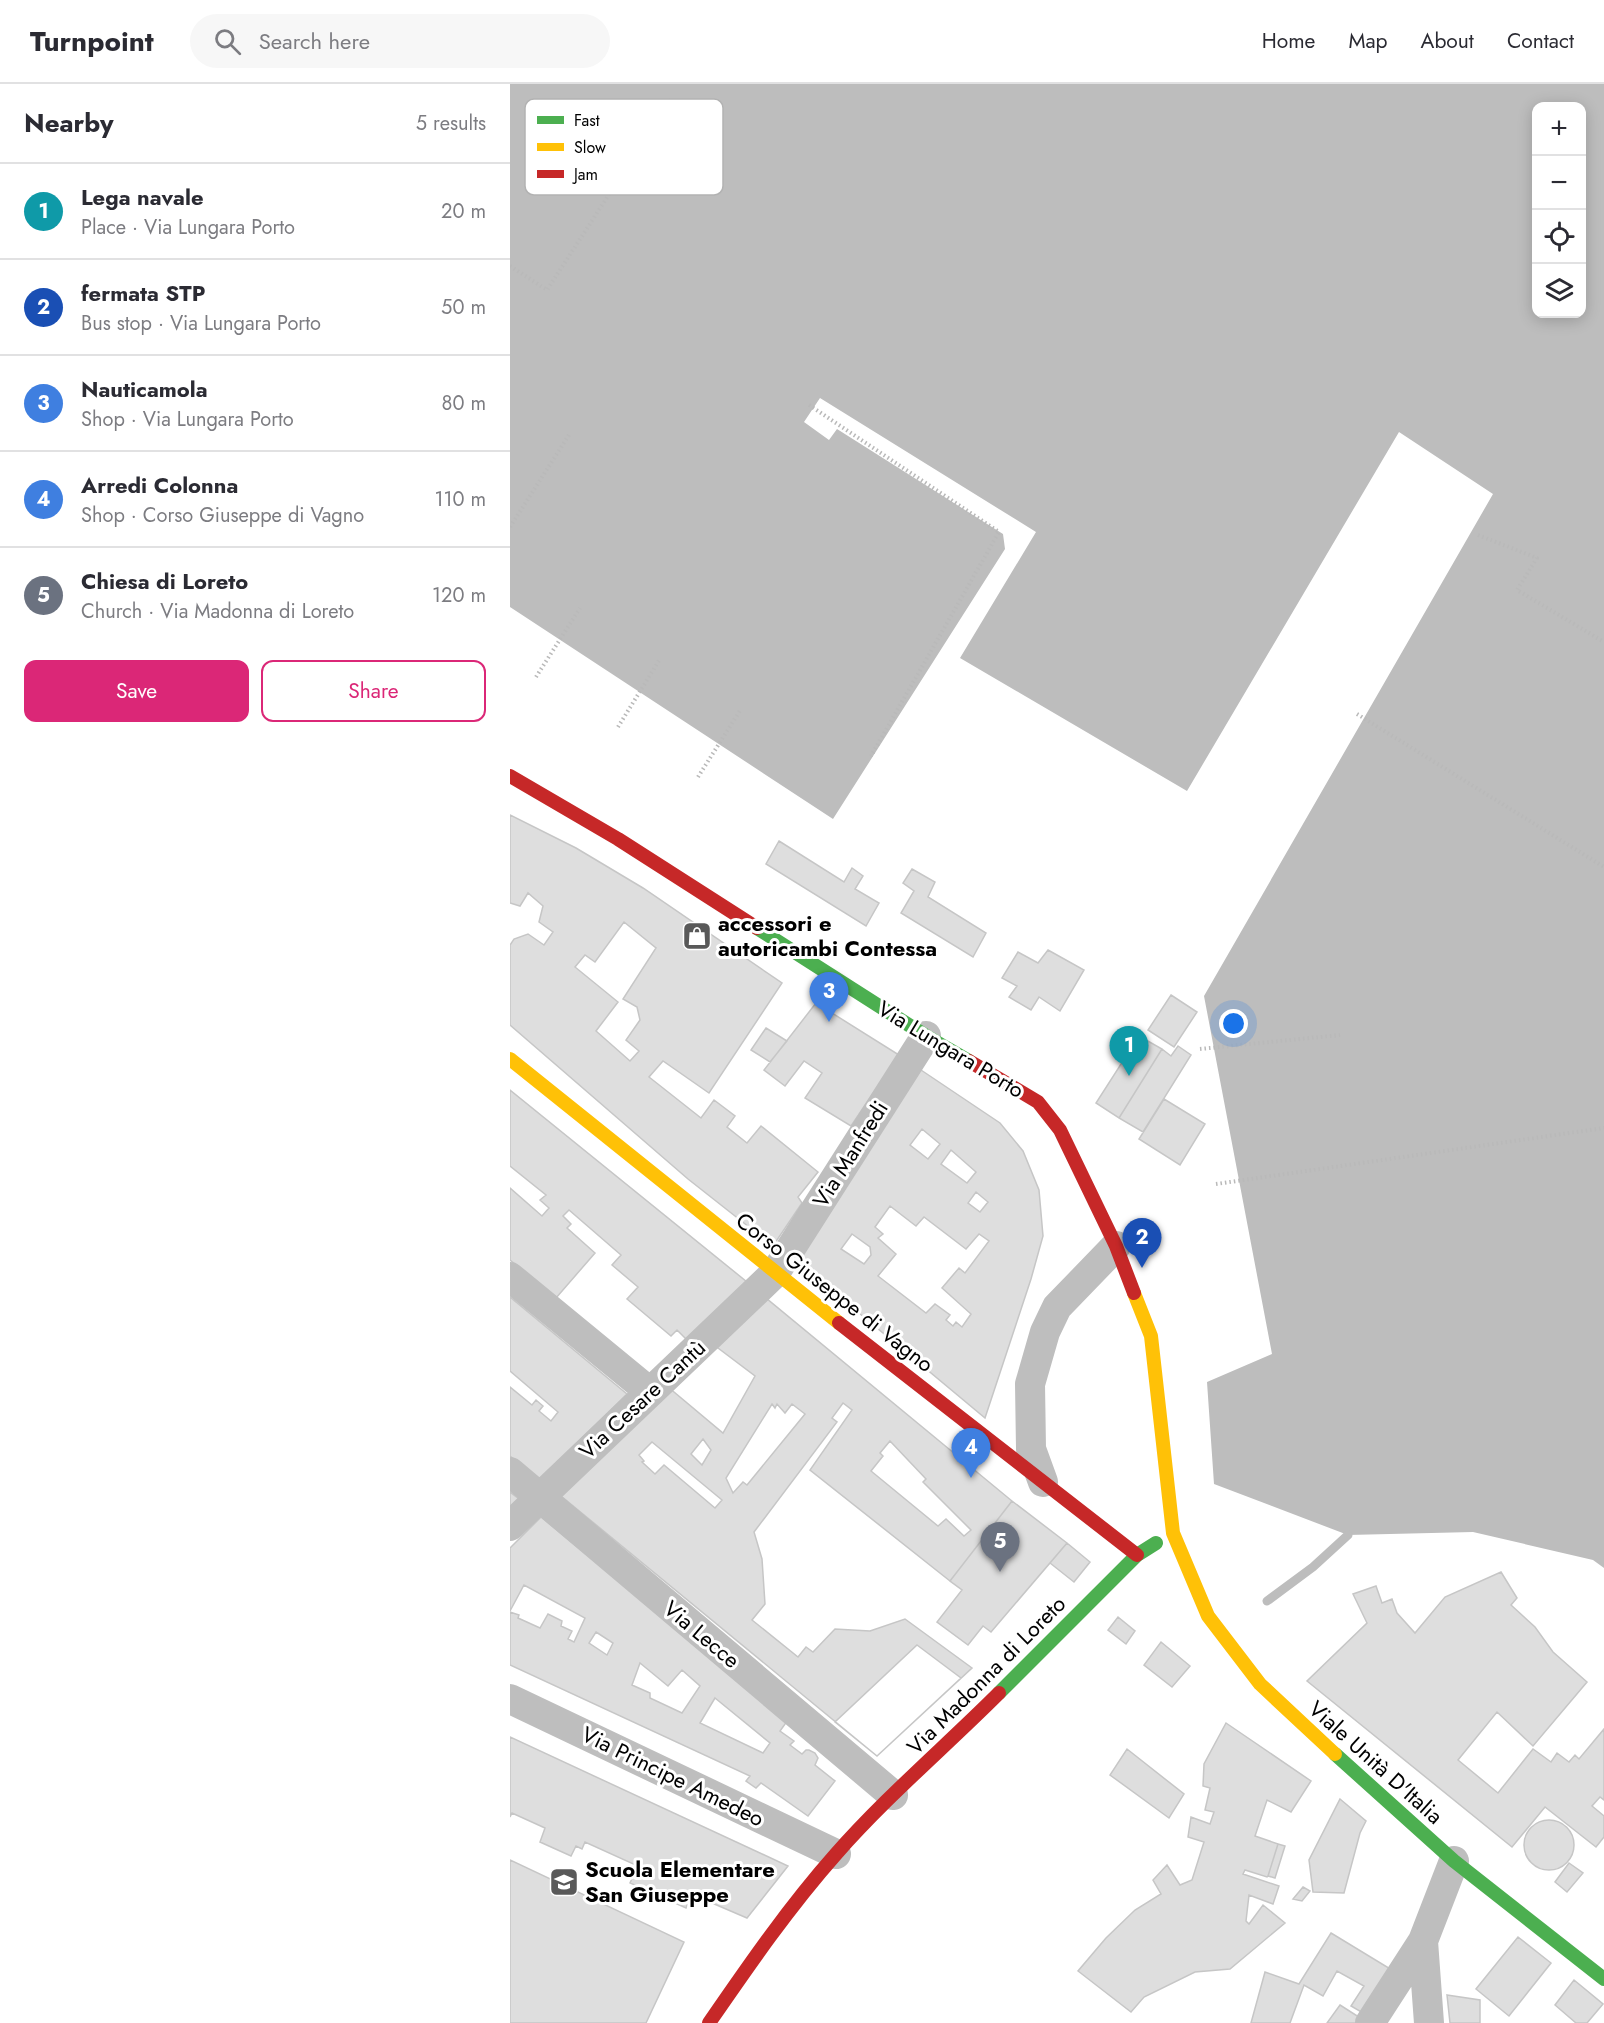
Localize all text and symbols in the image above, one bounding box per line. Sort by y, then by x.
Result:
search box [190,14,610,68]
text: Turnpoint [30,21,154,62]
icon: search [211,25,244,58]
text: Search here [259,25,370,57]
text: Home [1262,26,1315,56]
text: Map [1348,26,1388,56]
text: About [1421,26,1474,56]
text: Contact [1507,26,1574,56]
legend [525,99,723,195]
map controls [1532,102,1586,318]
button: + [1532,102,1586,156]
text: Nearby [24,104,113,142]
text: 5 results [416,109,486,138]
text: Fast [574,109,600,132]
text: Slow [574,136,606,159]
button: − [1532,156,1586,210]
text: Jam [572,163,598,186]
text: Lega navale [81,181,204,213]
text: 1 [38,197,49,226]
text: 20 m [441,197,486,226]
button: locate [1532,210,1586,264]
text: Place · Via Lungara Porto [81,213,295,242]
button: layers [1532,264,1586,318]
text: fermata STP [81,277,205,309]
text: 2 [37,293,50,322]
text: 50 m [441,293,486,322]
text: Bus stop · Via Lungara Porto [81,309,321,338]
text: Nauticamola [81,373,208,405]
text: 3 [37,389,50,418]
text: 80 m [441,389,486,418]
text: Shop · Via Lungara Porto [81,405,294,434]
text: Arredi Colonna [81,469,238,501]
text: 4 [37,485,50,514]
text: 110 m [434,485,486,514]
text: Shop · Corso Giuseppe di Vagno [81,501,364,530]
text: Chiesa di Loreto [81,565,248,597]
text: 5 [37,581,50,610]
text: 120 m [432,581,486,610]
text: Church · Via Madonna di Loreto [81,597,354,626]
button: Save [24,660,249,722]
button: Share [261,660,486,722]
place label: accessori e autoricambi Contessa [718,907,937,964]
shop icon: accessori e autoricambi Contessa [681,920,713,952]
pin: 3 [810,972,848,1022]
street label: Via Lungara Porto [872,993,1030,1105]
your location [1219,1009,1248,1038]
pin: 1 [1110,1026,1148,1076]
street label: Via Manfredi [805,1094,895,1214]
street label: Corso Giuseppe di Vagno [729,1204,941,1380]
pin: 2 [1122,1218,1162,1268]
street label: Via Cesare Cantù [572,1332,712,1466]
pin: 4 [952,1428,990,1478]
pin: 5 [980,1522,1020,1572]
street label: Via Madonna di Loreto [899,1588,1073,1762]
street label: Via Lecce [657,1592,747,1676]
street label: Viale Unità D'Italia [1302,1693,1450,1831]
street label: Via Principe Amedeo [576,1718,770,1834]
place label: Scuola Elementare San Giuseppe [585,1853,775,1910]
school or university icon: Scuola Elementare San Giuseppe [548,1866,580,1898]

